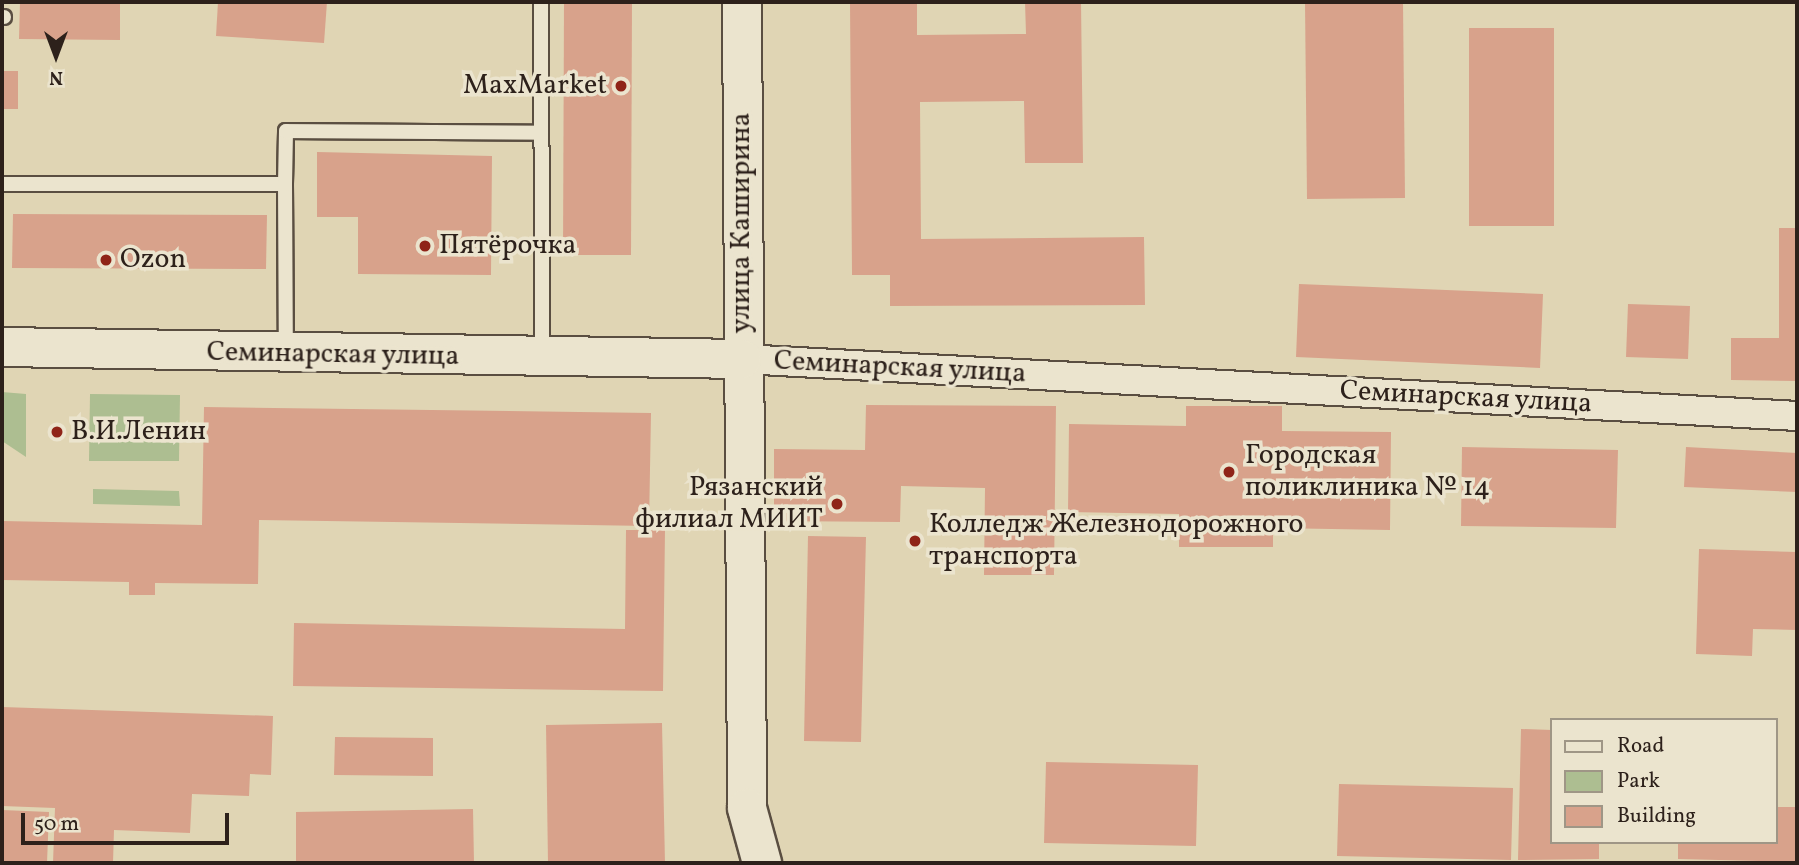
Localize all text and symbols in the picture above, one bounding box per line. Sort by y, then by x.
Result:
north arrow [21,21,91,91]
text: N [49,64,63,90]
place label: MaxMarket [463,69,607,103]
marker: MaxMarket [613,78,629,94]
street label: улица Каширина [725,113,759,333]
place label: Пятёрочка [439,229,576,263]
marker: Пятёрочка [417,238,433,254]
place label: Ozon [120,243,186,277]
marker: Ozon [98,252,114,268]
street label: Семинарская улица [206,336,460,374]
street label: Семинарская улица [773,345,1027,391]
street label: Семинарская улица [1339,375,1593,421]
place label: В.И.Ленин [71,415,206,449]
marker: В.И.Ленин [49,424,65,440]
place label: Городская поликлиника № 14 [1245,439,1490,505]
marker: Городская поликлиника № 14 [1219,462,1239,482]
place label: Рязанский филиал МИИТ [635,471,823,537]
marker: Рязанский филиал МИИТ [829,496,845,512]
place label: Колледж Железнодорожного транспорта [929,508,1303,574]
marker: Колледж Железнодорожного транспорта [907,533,923,549]
legend [1550,718,1778,844]
text: Road [1617,732,1664,761]
text: Park [1617,767,1660,796]
scale bar [24,798,233,842]
text: Building [1617,802,1696,831]
text: 50 m [34,810,79,839]

